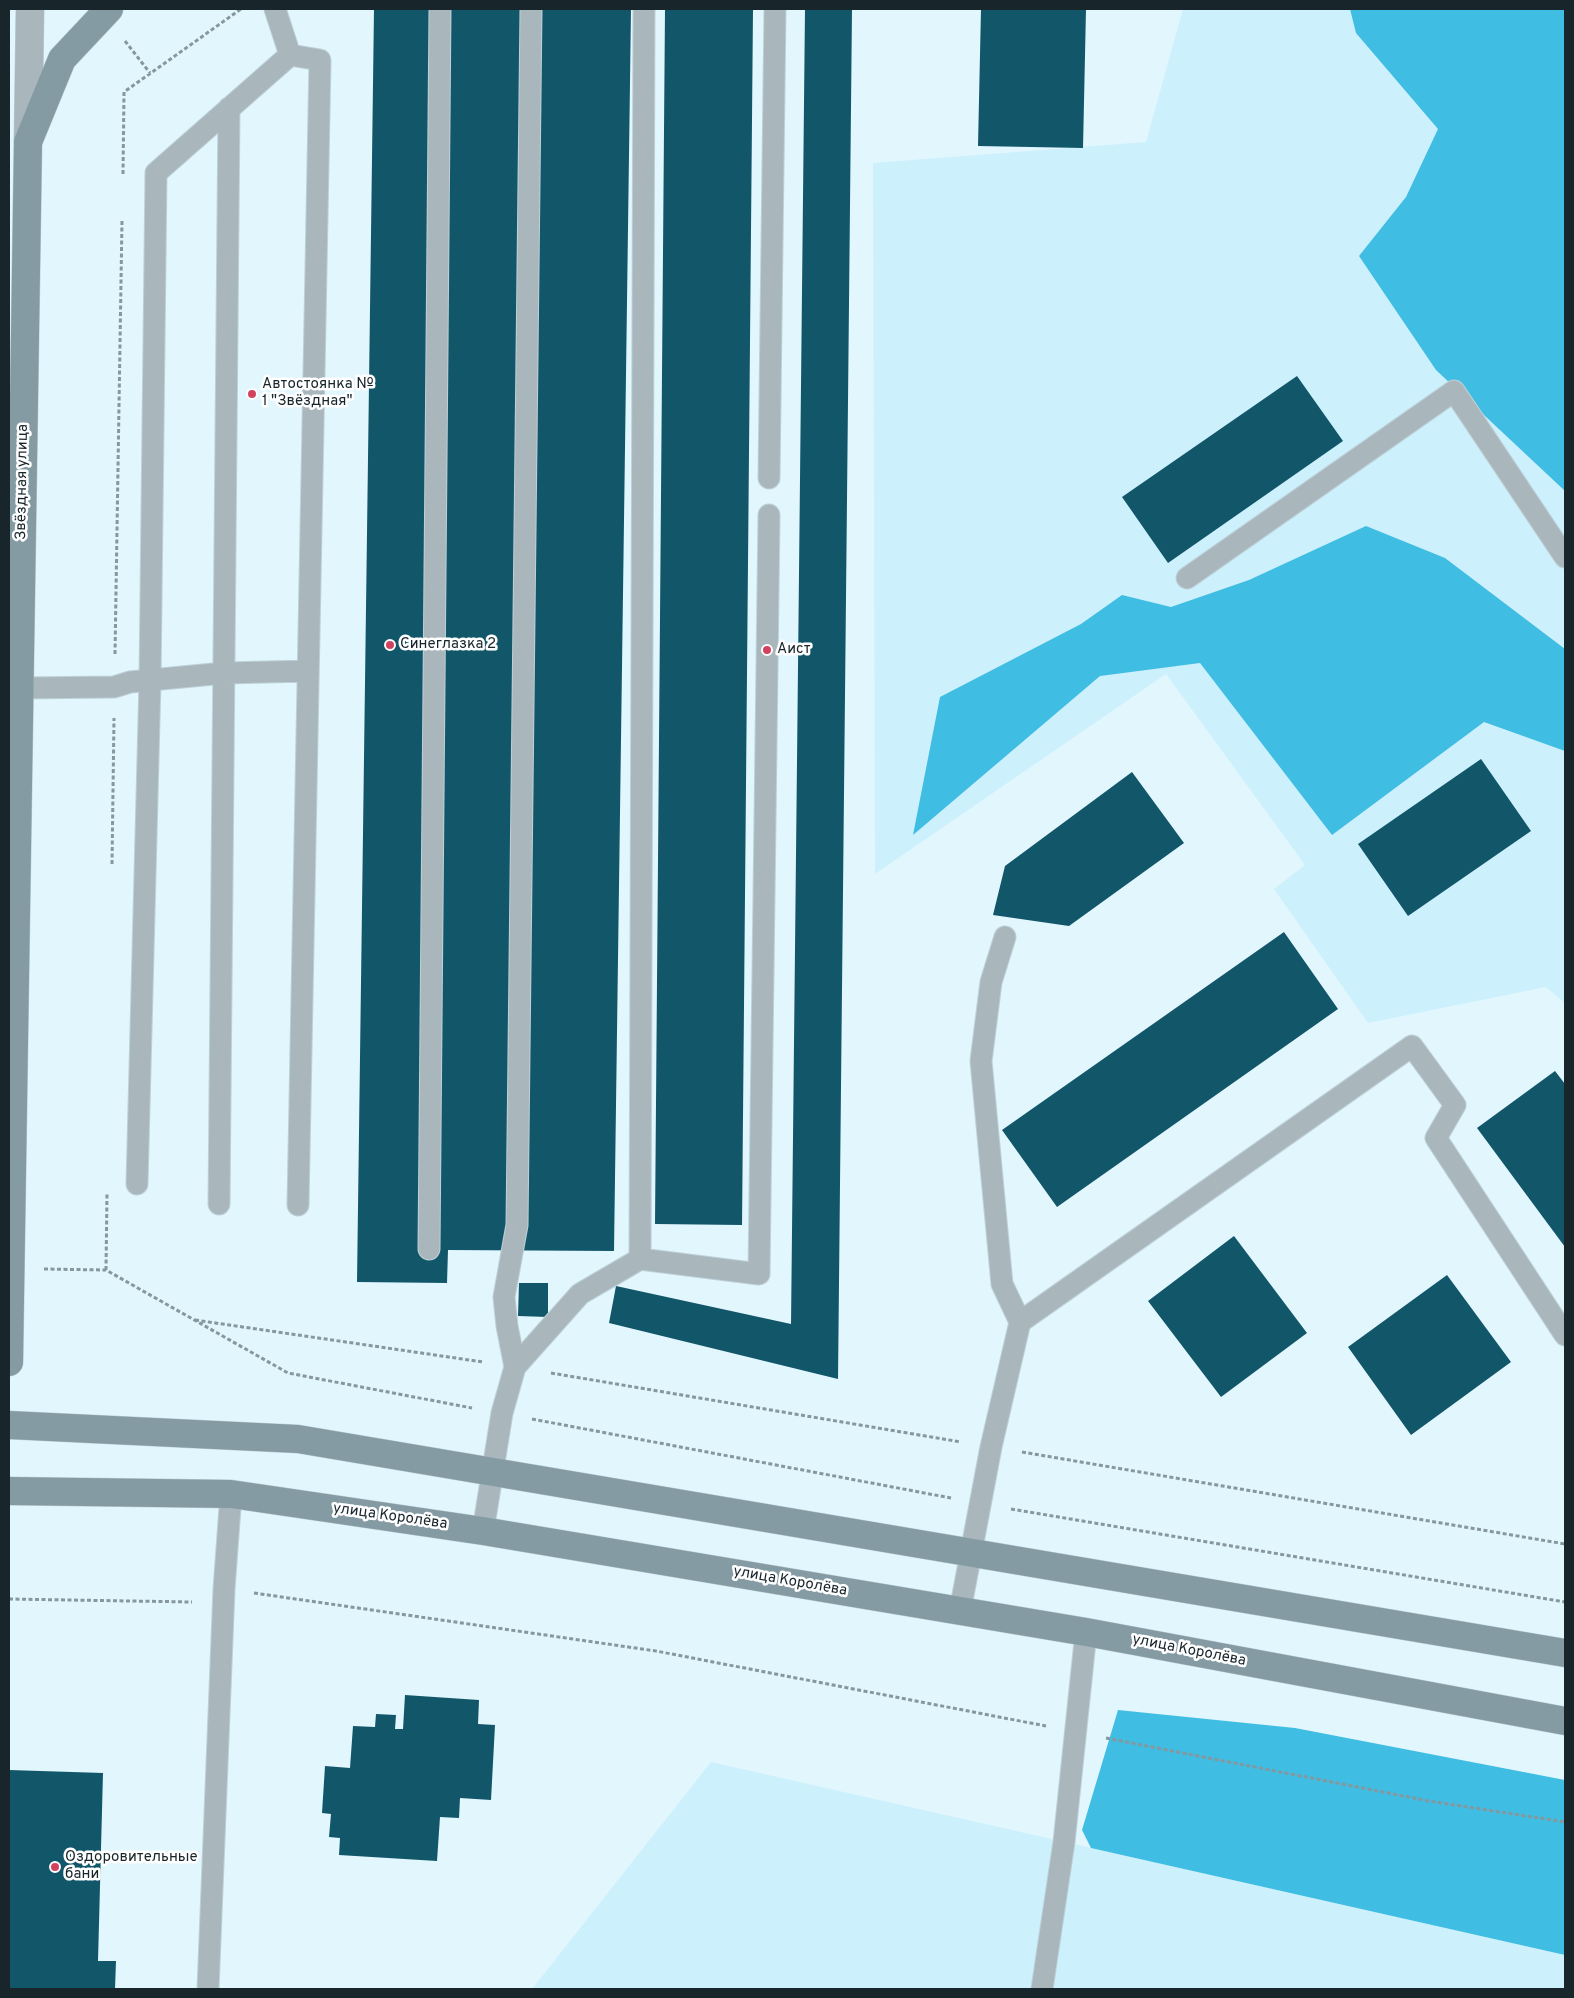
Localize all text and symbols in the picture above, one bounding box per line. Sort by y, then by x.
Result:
place label: Автостоянка № 1 "Звёздная" [262,376,374,411]
marker: Автостоянка № 1 "Звёздная" [246,388,258,400]
street label: Звёздная улица [13,424,33,540]
place label: Синеглазка 2 [400,636,496,654]
marker: Синеглазка 2 [384,639,396,651]
place label: Аист [777,641,811,659]
marker: Аист [761,644,773,656]
street label: улица Королёва [332,1500,448,1534]
street label: улица Королёва [732,1563,848,1601]
street label: улица Королёва [1131,1631,1247,1671]
place label: Оздоровительные бани [65,1849,198,1884]
marker: Оздоровительные бани [49,1861,61,1873]

